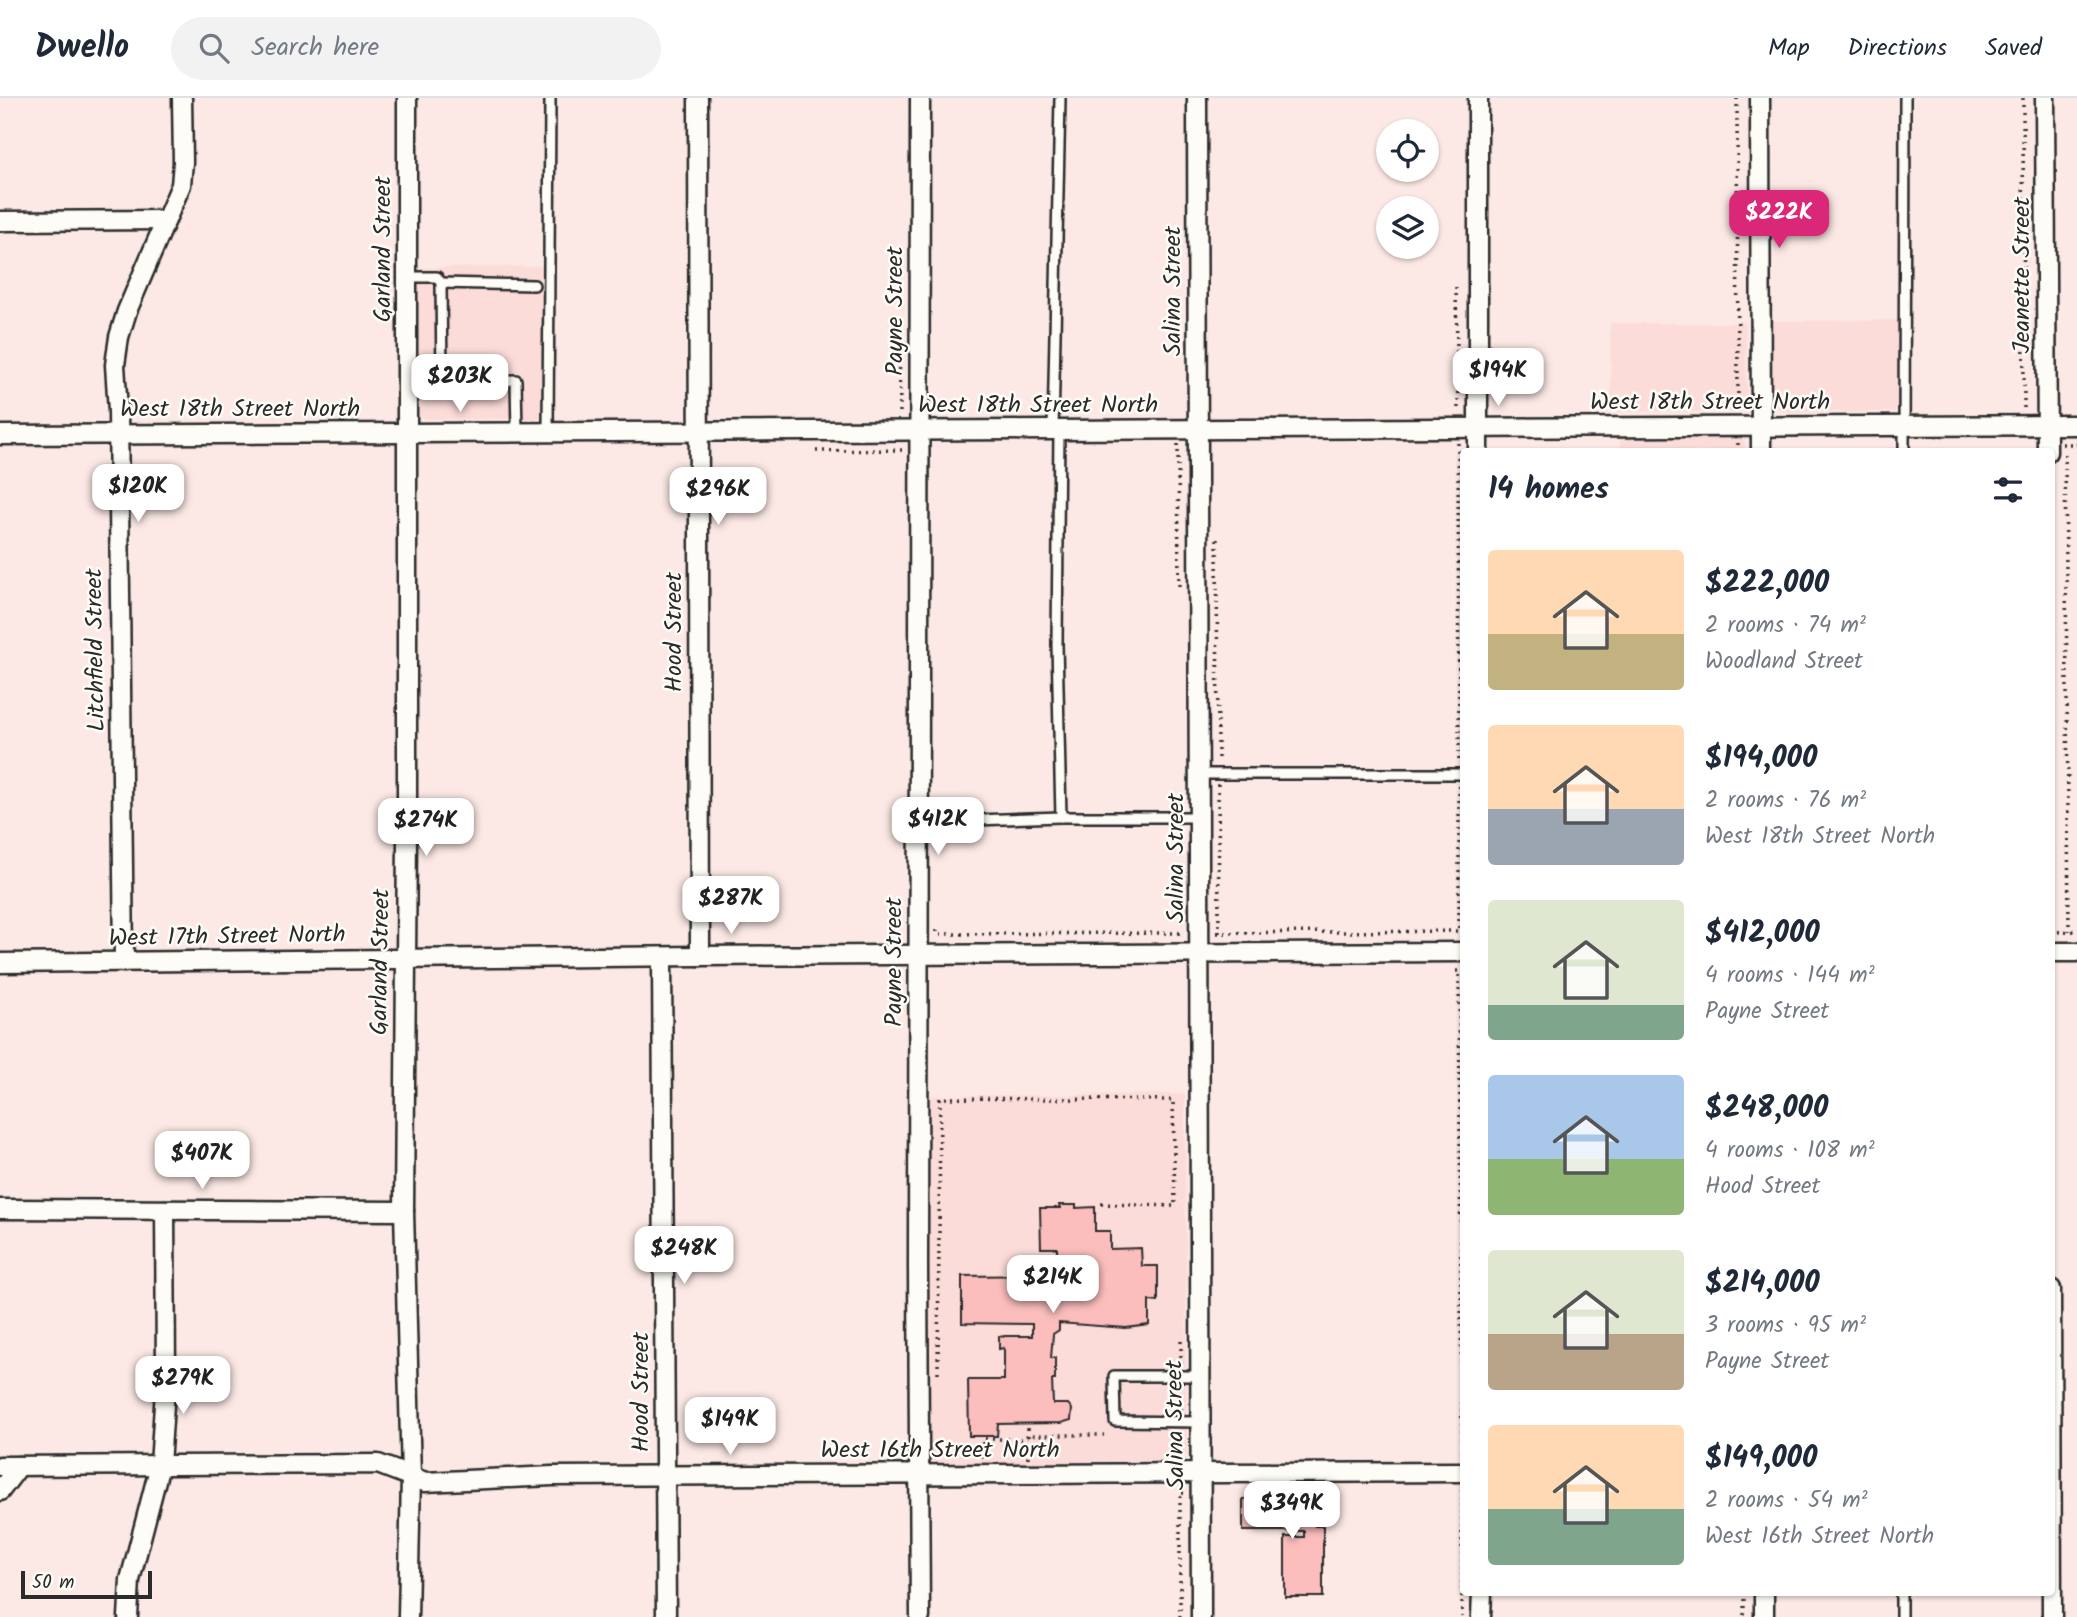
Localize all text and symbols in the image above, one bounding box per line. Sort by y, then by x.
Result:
search box [171,17,661,80]
text: Dwello [35,22,129,75]
text: Search here [251,27,379,69]
icon: search [195,29,233,67]
text: Map [1768,29,1810,68]
text: Directions [1848,29,1947,68]
text: Saved [1985,29,2042,68]
map controls [1376,119,1439,259]
button: locate [1376,119,1439,182]
street label: Garland Street [364,175,403,322]
pin: $222K [1730,190,1828,250]
text: $222K [1745,195,1813,231]
button: layers [1376,196,1439,259]
street label: Jeanette Street [2003,196,2042,353]
street label: Salina Street [1154,225,1193,356]
street label: Payne Street [876,245,915,376]
pin: $194K [1449,348,1547,408]
text: $194K [1469,353,1527,389]
pin: $203K [411,354,509,414]
text: $203K [427,359,493,395]
street label: West 18th Street North [1590,383,1830,422]
street label: West 18th Street North [918,386,1158,425]
street label: West 18th Street North [120,390,360,429]
pin: $120K [89,464,187,524]
text: 14 homes [1488,466,1609,514]
pin: $296K [669,468,767,527]
text: $120K [108,469,168,505]
icon: filters [1989,471,2027,509]
text: $296K [686,472,750,508]
text: $222,000 [1705,560,1829,608]
street label: Litchfield Street [75,567,117,732]
street label: Hood Street [655,571,694,692]
icon: home [1544,578,1628,662]
text: 2 rooms · 74 m² [1705,608,1866,644]
text: Woodland Street [1705,644,1863,680]
text: $194,000 [1705,735,1817,783]
icon: home [1544,753,1628,837]
text: 2 rooms · 76 m² [1705,783,1866,819]
street label: Salina Street [1157,792,1196,923]
pin: $274K [377,798,475,858]
pin: $412K [889,798,987,857]
text: $412K [908,802,968,838]
text: $274K [394,803,458,839]
text: West 18th Street North [1705,819,1935,855]
pin: $287K [682,876,780,936]
text: $287K [698,881,764,917]
street label: Garland Street [360,888,402,1035]
street label: Payne Street [875,896,914,1027]
text: $412,000 [1705,910,1820,958]
street label: West 17th Street North [108,915,346,959]
icon: home [1544,928,1628,1012]
text: 4 rooms · 144 m² [1705,958,1875,994]
text: Payne Street [1705,994,1829,1030]
text: $248,000 [1705,1085,1828,1133]
icon: home [1544,1103,1628,1187]
pin: $407K [153,1132,251,1191]
text: 4 rooms · 108 m² [1705,1133,1875,1169]
text: $407K [171,1136,233,1172]
text: Hood Street [1705,1169,1820,1205]
pin: $248K [635,1226,733,1286]
text: $248K [651,1231,717,1267]
pin: $214K [1004,1256,1102,1315]
text: $214K [1023,1260,1083,1296]
text: $214,000 [1705,1260,1820,1308]
icon: home [1544,1278,1628,1362]
text: 3 rooms · 95 m² [1705,1308,1866,1344]
street label: Hood Street [622,1331,661,1452]
text: Payne Street [1705,1344,1829,1380]
pin: $279K [134,1356,232,1416]
street label: Salina Street [1155,1359,1197,1490]
text: $279K [151,1361,215,1397]
pin: $149K [681,1398,779,1457]
text: $149K [701,1402,759,1438]
street label: West 16th Street North [820,1431,1060,1470]
text: $149,000 [1705,1435,1817,1483]
icon: home [1544,1453,1628,1537]
pin: $349K [1243,1482,1341,1541]
text: 2 rooms · 54 m² [1705,1483,1868,1519]
text: $349K [1260,1486,1324,1522]
text: West 16th Street North [1705,1519,1934,1555]
scale bar [21,1568,152,1600]
text: 50 m [32,1568,74,1598]

